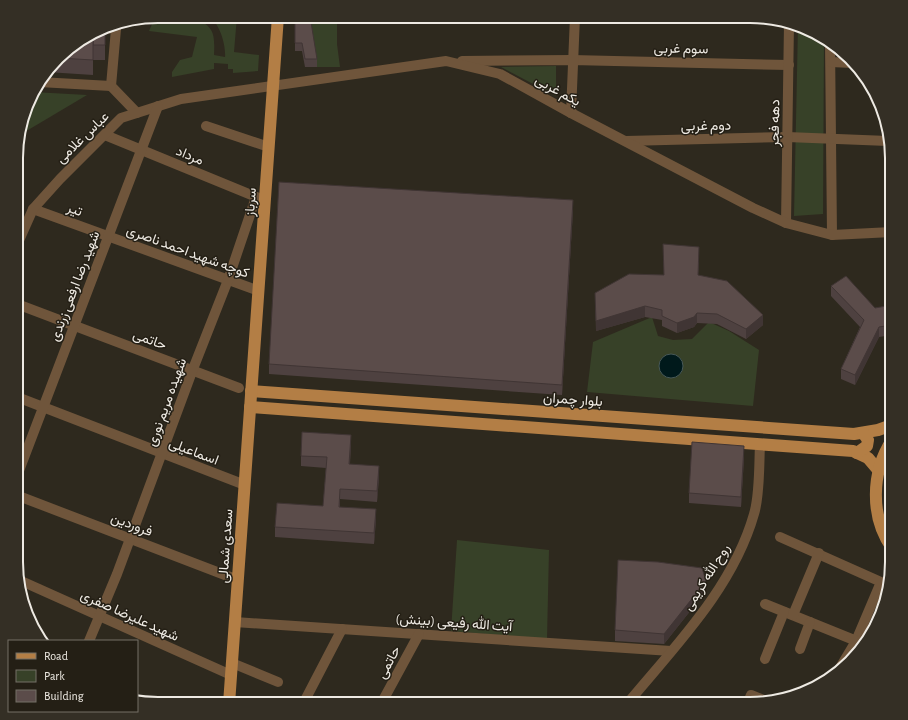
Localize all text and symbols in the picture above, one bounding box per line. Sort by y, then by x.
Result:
street label: سوم غربی [653,42,708,57]
street label: یکم غربی [532,73,583,110]
street label: دهه فجر [768,99,783,148]
street label: عباس غلامی [54,109,112,167]
street label: دوم غربی [681,119,732,134]
street label: مرداد [173,144,205,169]
street label: سرباز [243,187,260,218]
street label: تیر [64,200,84,220]
street label: کوچه شهید احمد ناصری [124,223,251,283]
street label: شهید رضا ارفعی زرندی [47,229,103,344]
street label: حاتمی [131,327,168,353]
street label: شهیده مریم نوری [145,356,190,449]
street label: بلوار چمران [543,391,603,411]
street label: اسماعیلی [167,436,220,469]
street label: سعدی شمالی [216,508,237,584]
street label: فروردین [109,511,154,540]
street label: روح الله کریمی [679,540,735,615]
street label: شهید علیرضا صفری [78,588,181,645]
street label: آیت الله رفیعی (بینش) [395,610,515,635]
legend [8,640,138,712]
street label: حاتمی [375,644,404,682]
text: Road [44,650,68,662]
text: Park [44,670,65,682]
text: Building [44,690,84,702]

